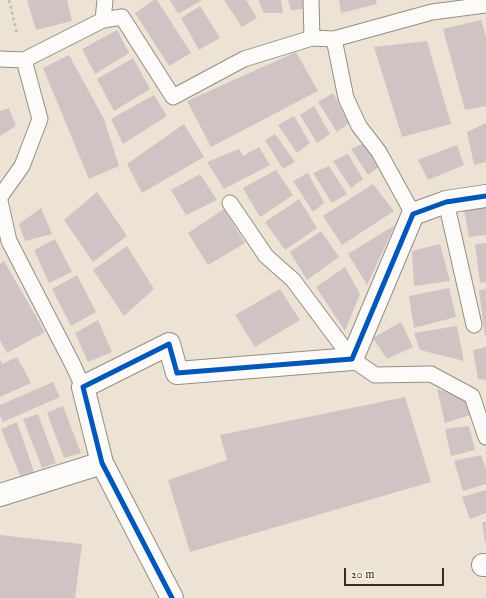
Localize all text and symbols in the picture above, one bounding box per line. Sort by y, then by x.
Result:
scale bar [346,560,446,586]
text: 20 m [351,567,374,582]

